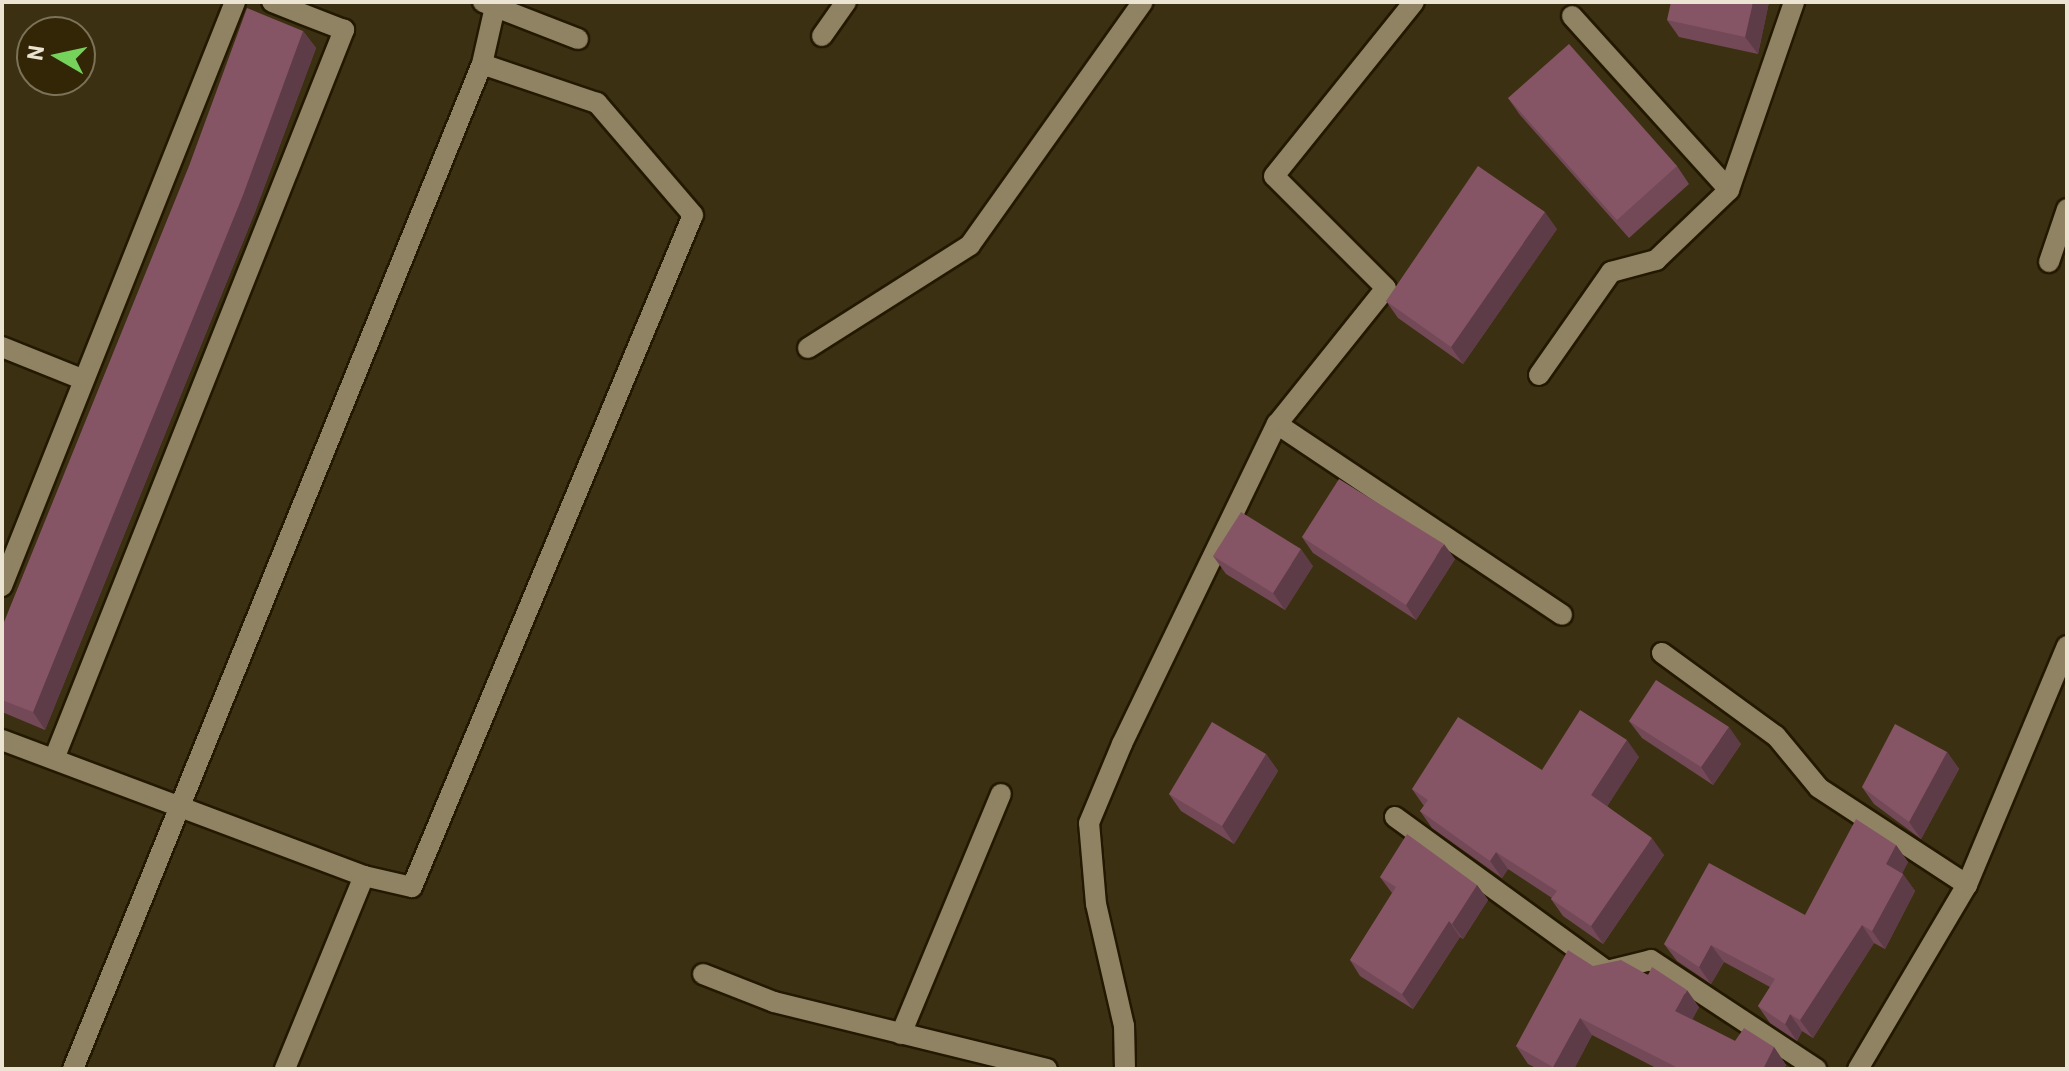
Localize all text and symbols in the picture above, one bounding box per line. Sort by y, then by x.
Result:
north arrow [16,16,96,96]
text: N [20,43,48,62]

